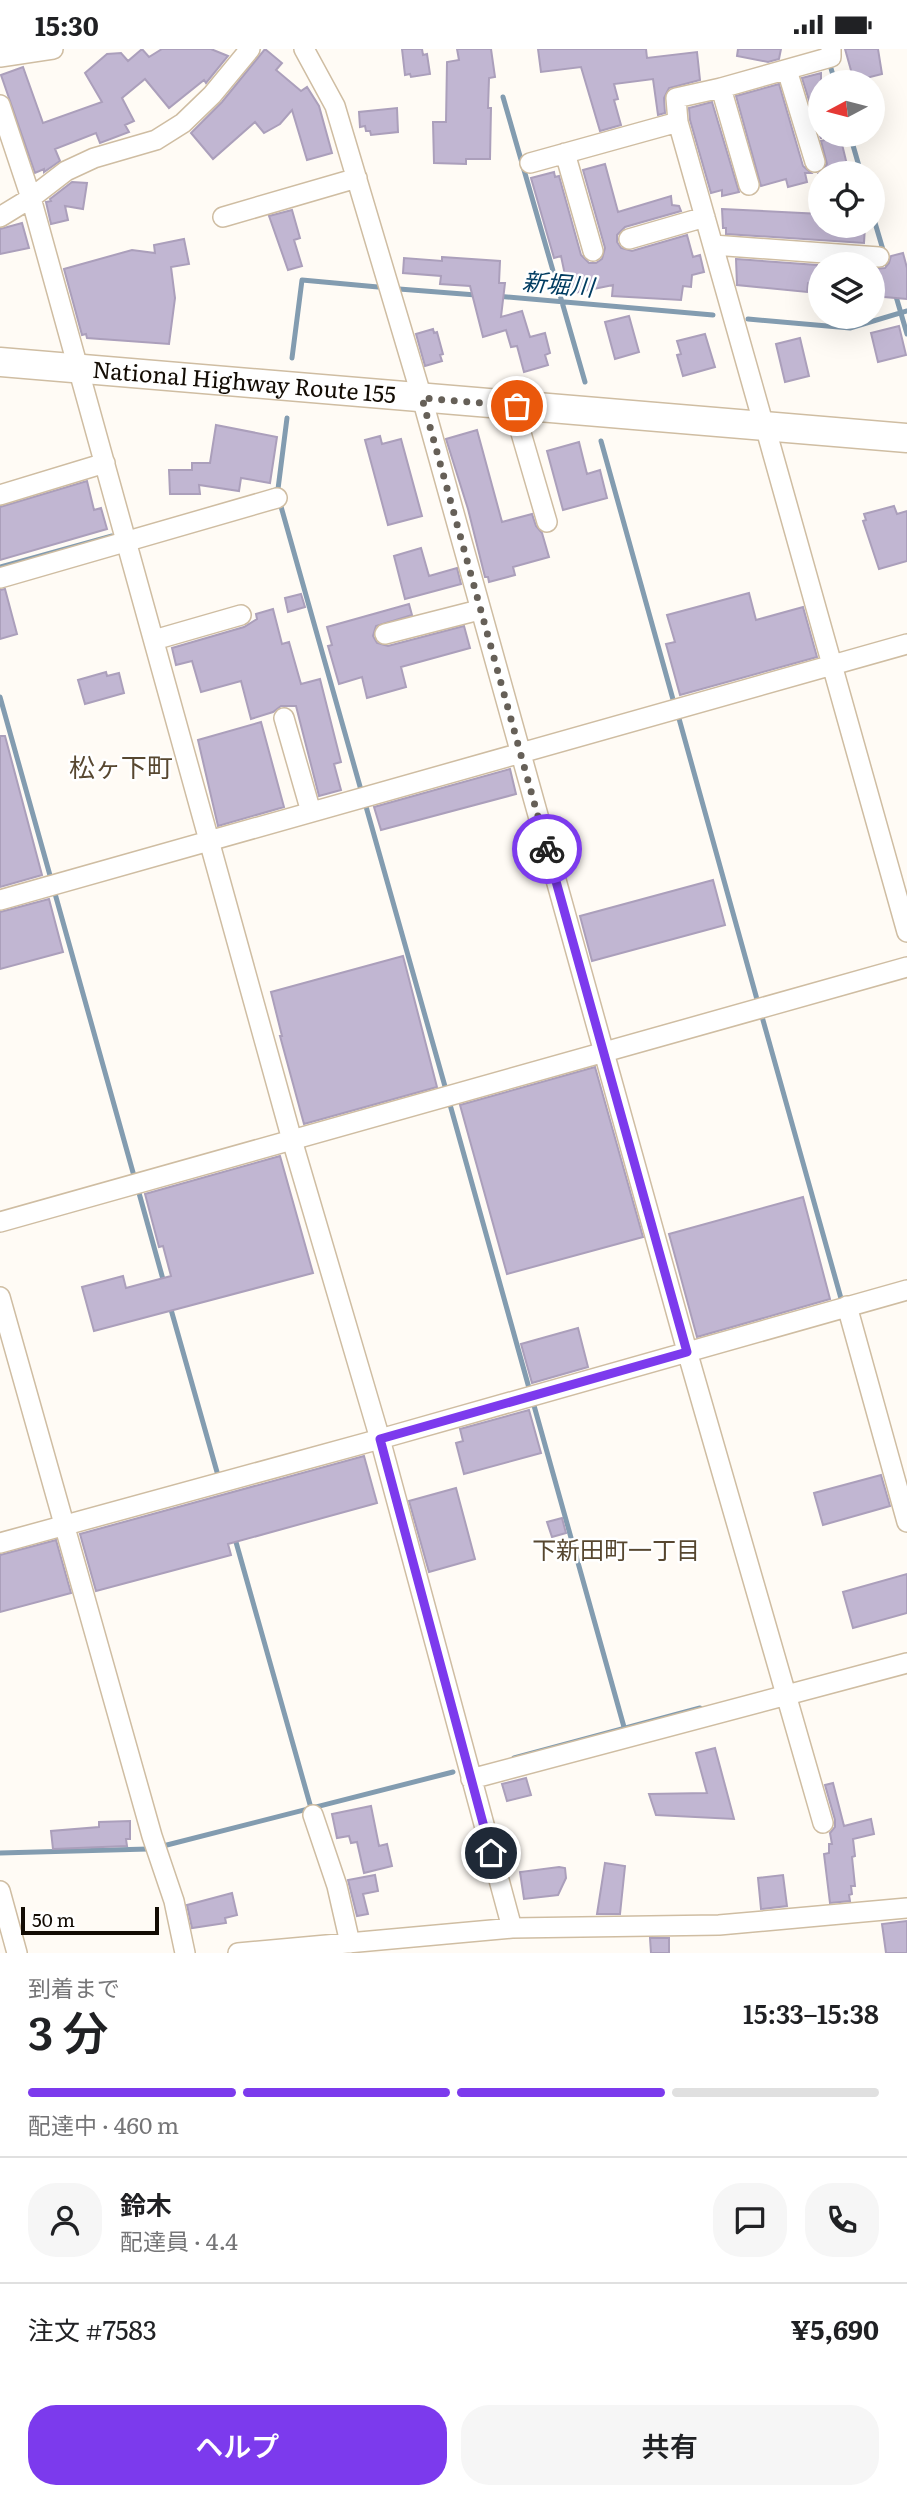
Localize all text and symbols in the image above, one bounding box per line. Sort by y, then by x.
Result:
text: 15:30 [35,5,99,44]
north arrow [808,70,886,147]
map controls [808,70,885,329]
button: locate [808,161,885,238]
button: layers [808,252,885,329]
water label: 新堀川 [521,262,599,303]
street label: National Highway Route 155 [91,351,397,410]
pin [487,376,547,436]
icon: bag [498,387,536,425]
district label: 松ヶ下町 [69,746,173,785]
courier [512,814,582,884]
icon: bike [528,830,566,868]
district label: 下新田町一丁目 [532,1531,700,1566]
pin [461,1823,521,1883]
icon: home [472,1834,510,1872]
scale bar [21,1904,159,1936]
text: 50 m [32,1905,75,1933]
text: 到着まで [28,1970,120,2004]
text: 15:33–15:38 [743,1993,879,2032]
text: 3 分 [28,1996,109,2064]
text: 配達中 · 460 m [28,2107,179,2141]
button: person [28,2183,102,2257]
button: chat [713,2183,787,2257]
button: phone [805,2183,879,2257]
text: 鈴木 [120,2184,172,2223]
text: 配達員 · 4.4 [120,2223,238,2257]
text: 注文 #7583 [28,2309,157,2348]
text: ¥5,690 [791,2309,879,2348]
button: ヘルプ [28,2405,447,2485]
button: 共有 [461,2405,879,2485]

